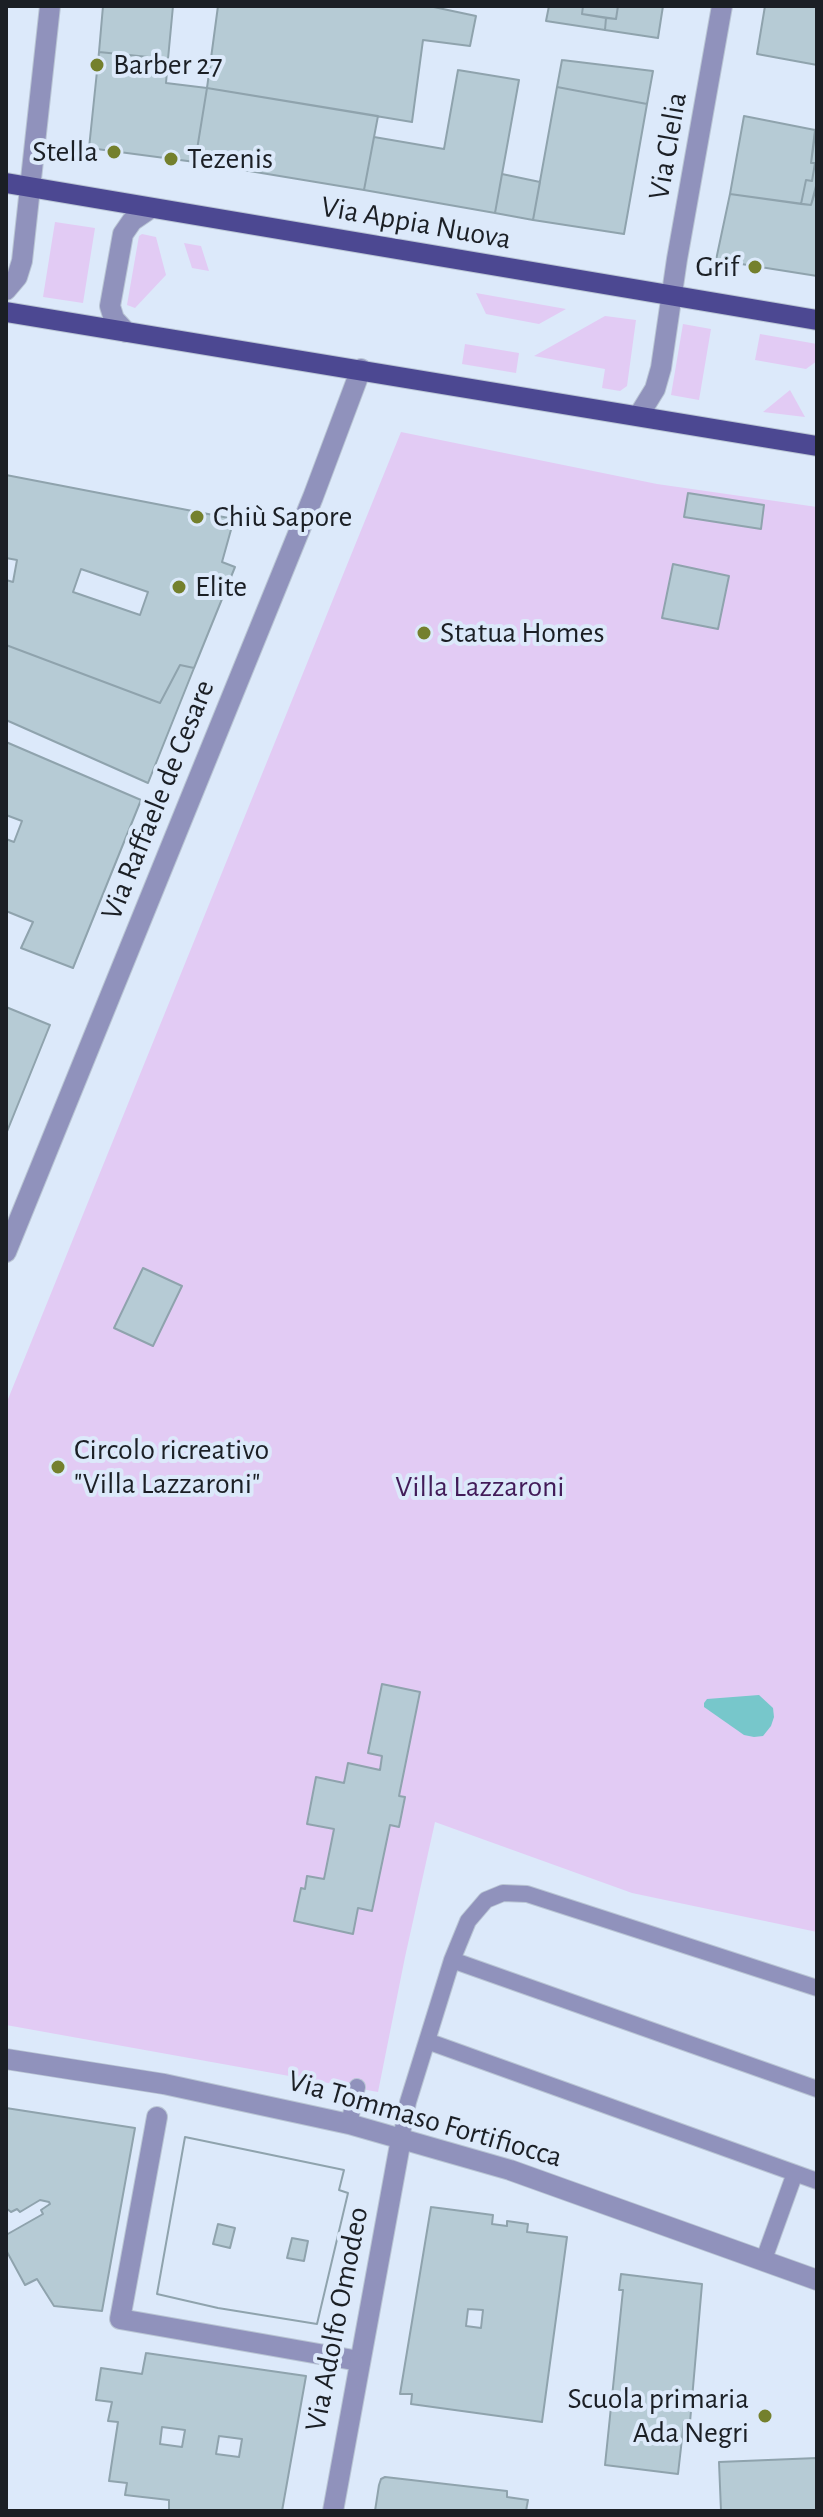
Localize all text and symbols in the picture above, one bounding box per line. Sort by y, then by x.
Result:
place label: Barber 27 [113,47,222,83]
marker: Barber 27 [88,56,106,74]
street label: Via Clelia [641,90,695,202]
place label: Stella [32,134,98,170]
place label: Tezenis [187,141,273,177]
marker: Stella [105,143,123,161]
marker: Tezenis [162,150,180,168]
street label: Via Appia Nuova [318,189,514,257]
place label: Grif [696,249,739,285]
marker: Grif [746,258,764,276]
place label: Chiù Sapore [213,499,352,535]
marker: Chiù Sapore [188,508,206,526]
place label: Elite [195,569,247,605]
marker: Elite [170,578,188,596]
place label: Statua Homes [440,615,605,651]
marker: Statua Homes [415,624,433,642]
street label: Via Raffaele de Cesare [93,675,223,925]
place label: Circolo ricreativo "Villa Lazzaroni" [74,1432,269,1502]
marker: Circolo ricreativo "Villa Lazzaroni" [49,1458,67,1476]
park label: Villa Lazzaroni [395,1469,565,1505]
street label: Via Tommaso Fortifiocca [284,2063,566,2175]
street label: Via Adolfo Omodeo [298,2204,376,2434]
place label: Scuola primaria Ada Negri [567,2381,749,2452]
marker: Scuola primaria Ada Negri [756,2407,774,2425]

